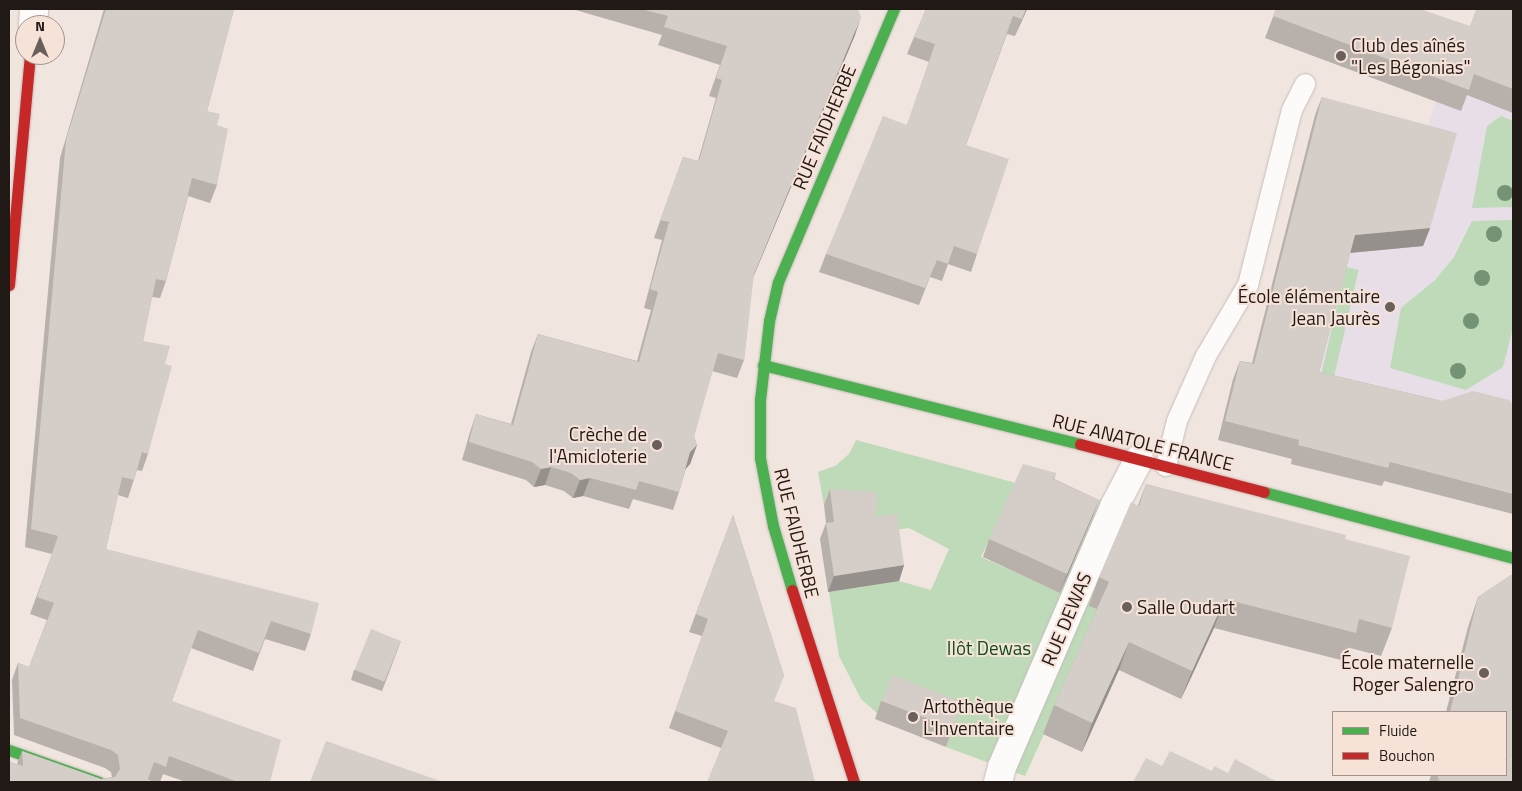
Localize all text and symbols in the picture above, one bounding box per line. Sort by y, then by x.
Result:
north arrow [15,15,65,65]
text: N [35,15,45,36]
place label: Club des aînés "Les Bégonias" [1351,34,1471,78]
marker: Club des aînés "Les Bégonias" [1335,50,1347,62]
street label: RUE FAIDHERBE [787,61,861,193]
place label: École élémentaire Jean Jaurès [1238,285,1380,329]
marker: École élémentaire Jean Jaurès [1384,301,1396,313]
street label: RUE ANATOLE FRANCE [1050,408,1236,476]
place label: Crèche de l'Amicloterie [549,423,647,467]
marker: Crèche de l'Amicloterie [651,439,663,451]
street label: RUE FAIDHERBE [770,465,824,601]
street label: RUE DEWAS [1036,569,1096,669]
place label: Salle Oudart [1137,596,1235,618]
marker: Salle Oudart [1121,601,1133,613]
park label: Ilôt Dewas [947,637,1031,659]
place label: École maternelle Roger Salengro [1341,651,1474,695]
marker: École maternelle Roger Salengro [1478,667,1490,679]
place label: Artothèque L'Inventaire [923,695,1014,739]
marker: Artothèque L'Inventaire [907,711,919,723]
legend [1332,711,1507,776]
text: Fluide [1379,719,1417,742]
text: Bouchon [1379,744,1435,767]

